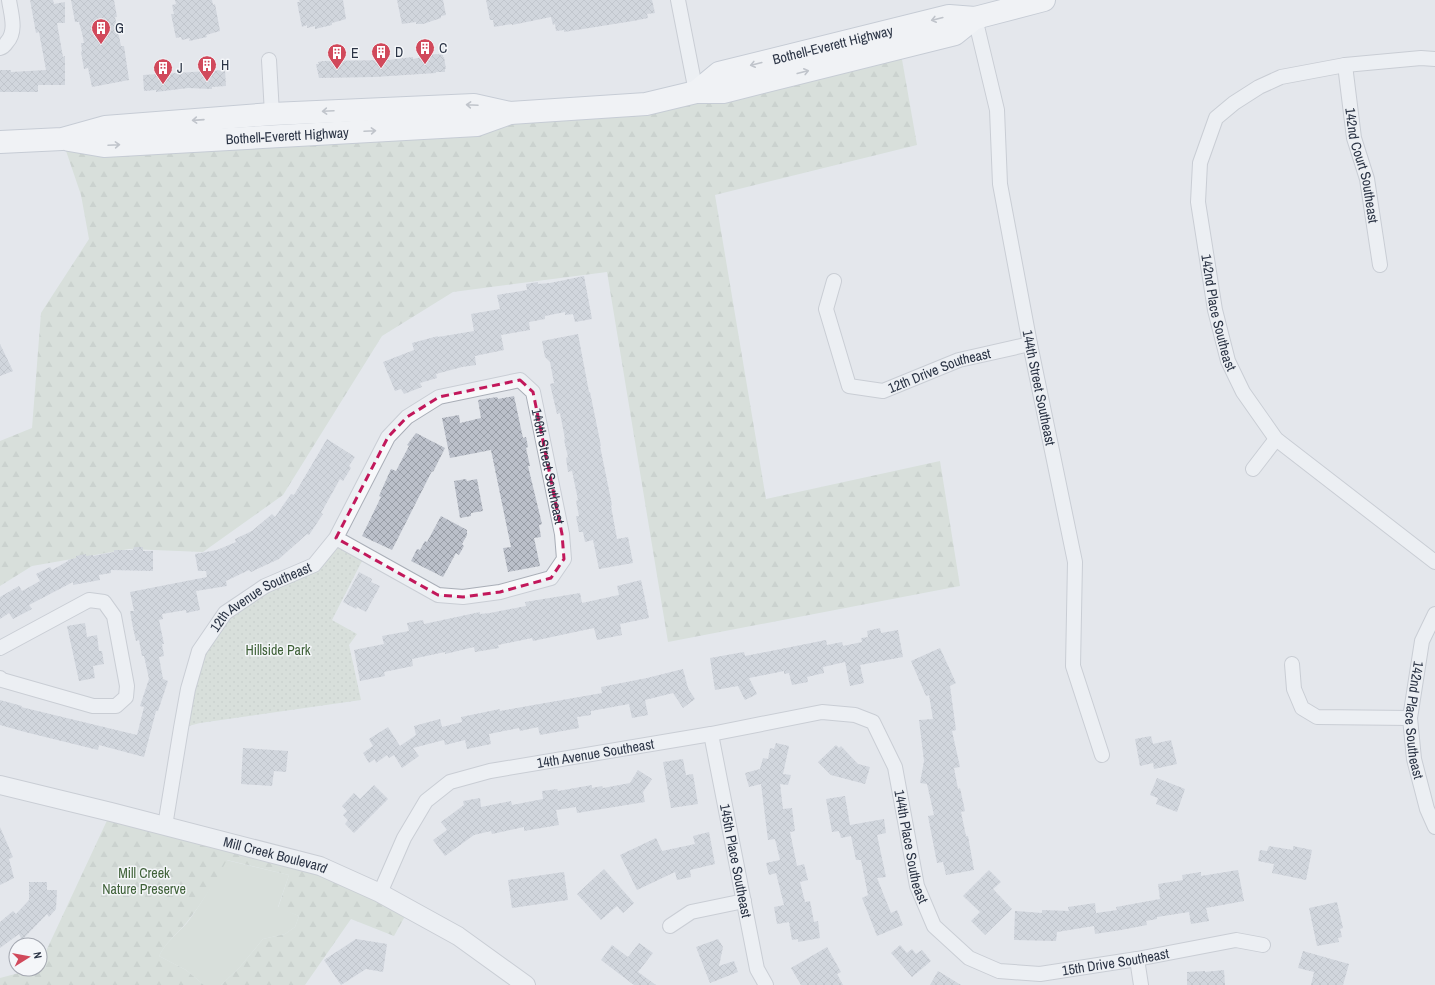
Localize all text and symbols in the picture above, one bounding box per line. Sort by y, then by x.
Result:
one-way arrow [931,16,944,24]
building icon: G [90,17,112,45]
place label: G [115,19,124,37]
street label: Bothell-Everett Highway [771,21,895,68]
building icon: C [414,37,436,65]
place label: C [439,39,447,57]
building icon: D [370,41,392,69]
building icon: E [326,42,348,70]
place label: D [395,43,403,61]
place label: E [351,44,359,62]
building icon: H [196,54,218,82]
place label: H [221,56,229,74]
building icon: J [152,57,174,85]
place label: J [177,59,183,77]
one-way arrow [750,61,763,68]
one-way arrow [796,68,809,76]
one-way arrow [466,102,479,109]
street label: 142nd Court Southeast [1341,106,1383,224]
one-way arrow [322,108,335,115]
one-way arrow [192,116,205,123]
street label: Bothell-Everett Highway [225,123,350,148]
one-way arrow [363,128,376,135]
one-way arrow [107,141,120,149]
street label: 142nd Place Southeast [1197,253,1240,374]
street label: 144th Street Southeast [1019,328,1060,447]
street label: 12th Drive Southeast [885,344,992,397]
street label: 146th Street Southeast [528,407,569,526]
street label: 12th Avenue Southeast [206,558,314,635]
park label: Hillside Park [245,641,311,659]
street label: 142nd Place Southeast [1401,660,1428,781]
street label: 14th Avenue Southeast [535,735,655,772]
street label: 144th Place Southeast [890,788,932,906]
street label: 145th Place Southeast [716,802,756,919]
street label: Mill Creek Boulevard [221,832,330,877]
park label: Mill Creek Nature Preserve [102,864,186,898]
north arrow [8,937,48,977]
street label: 15th Drive Southeast [1061,944,1170,979]
text: N [30,951,45,960]

